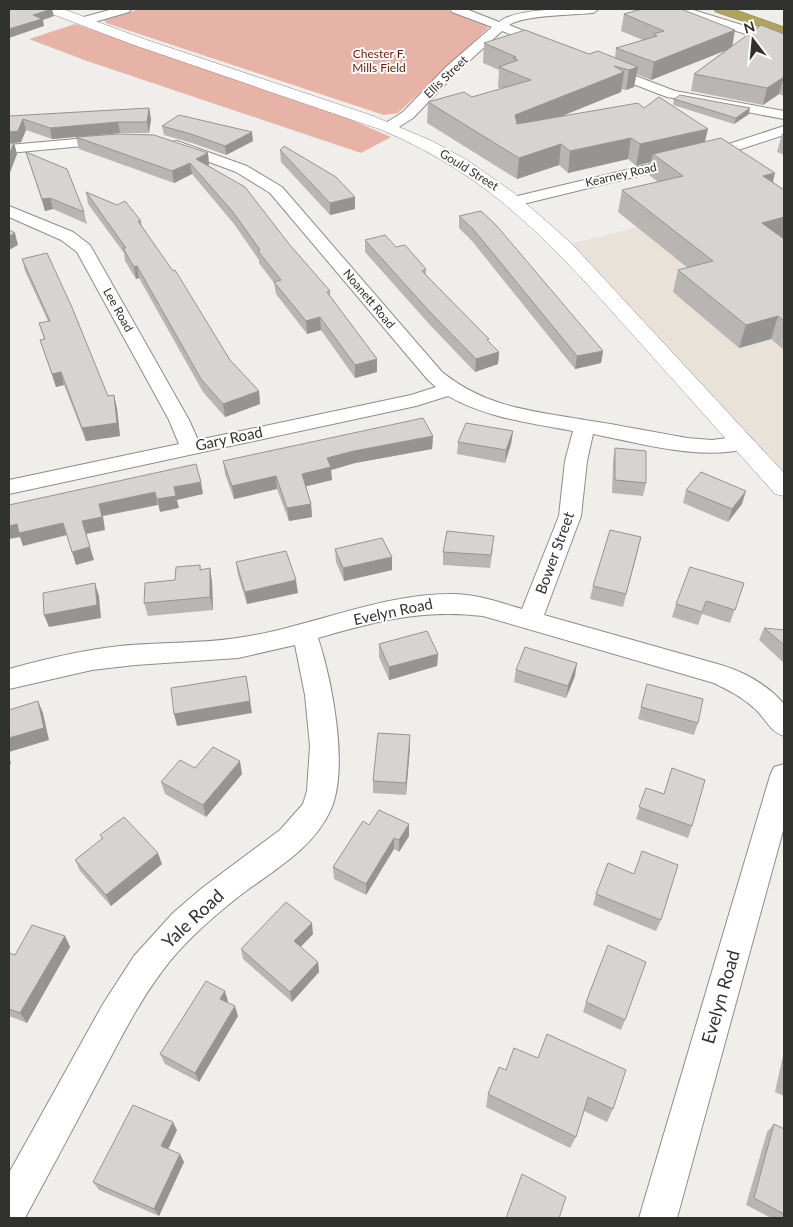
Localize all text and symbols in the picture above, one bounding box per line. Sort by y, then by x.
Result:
north arrow [728,15,778,65]
text: N [742,17,757,37]
park label: Chester F. Mills Field [352,46,406,75]
street label: Ellis Street [421,52,471,101]
street label: Gould Street [437,146,502,194]
street label: Kearney Road [584,159,658,190]
street label: Noanett Road [340,266,398,331]
street label: Lee Road [100,285,137,334]
street label: Gary Road [194,422,264,454]
street label: Bower Street [531,509,577,596]
street label: Evelyn Road [352,594,434,628]
street label: Yale Road [157,884,228,952]
street label: Evelyn Road [696,947,744,1046]

